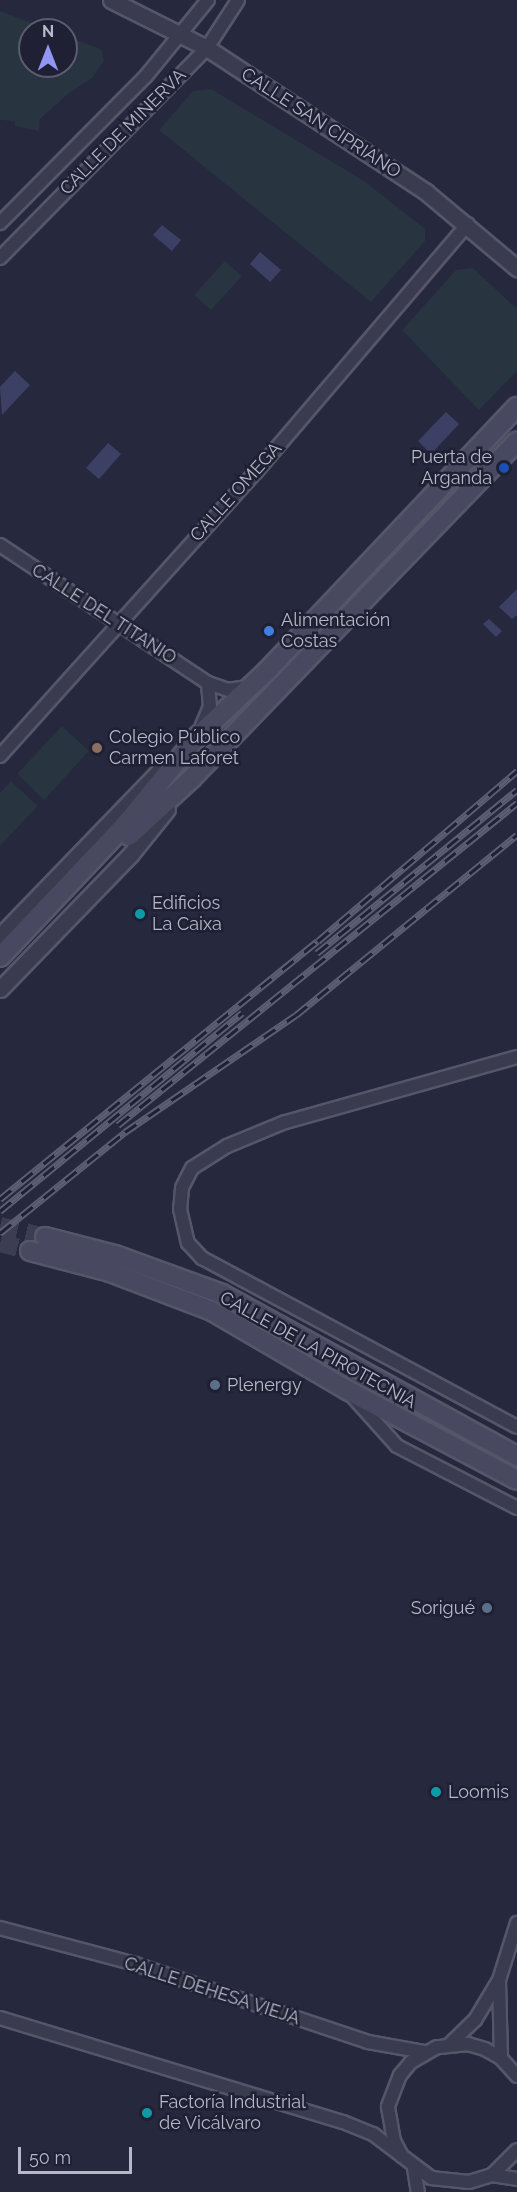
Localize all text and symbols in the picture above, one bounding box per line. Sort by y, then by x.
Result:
north arrow [18,18,78,78]
text: N [42,22,54,41]
street label: CALLE SAN CIPRIANO [237,63,405,183]
street label: CALLE DE MINERVA [56,65,190,199]
street label: CALLE OMEGA [186,438,286,546]
place label: Puerta de Arganda [411,447,492,490]
marker: Puerta de Arganda [497,461,511,475]
street label: CALLE DEL TITANIO [27,559,181,669]
place label: Alimentación Costas [281,610,390,652]
marker: Alimentación Costas [262,624,276,638]
place label: Colegio Público Carmen Laforet [109,727,240,770]
marker: Colegio Público Carmen Laforet [90,741,104,755]
place label: Edificios La Caixa [152,893,222,936]
marker: Edificios La Caixa [133,907,147,921]
street label: CALLE DE LA PIROTECNIA [216,1287,420,1413]
place label: Plenergy [227,1374,302,1396]
marker: Plenergy [208,1378,222,1392]
place label: Sorigué [411,1597,475,1619]
marker: Sorigué [480,1601,494,1615]
place label: Loomis [448,1781,509,1803]
marker: Loomis [429,1785,443,1799]
street label: CALLE DEHESA VIEJA [121,1952,303,2030]
place label: Factoría Industrial de Vicálvaro [159,2092,306,2134]
marker: Factoría Industrial de Vicálvaro [140,2106,154,2120]
scale bar [21,2135,135,2173]
text: 50 m [29,2147,71,2168]

